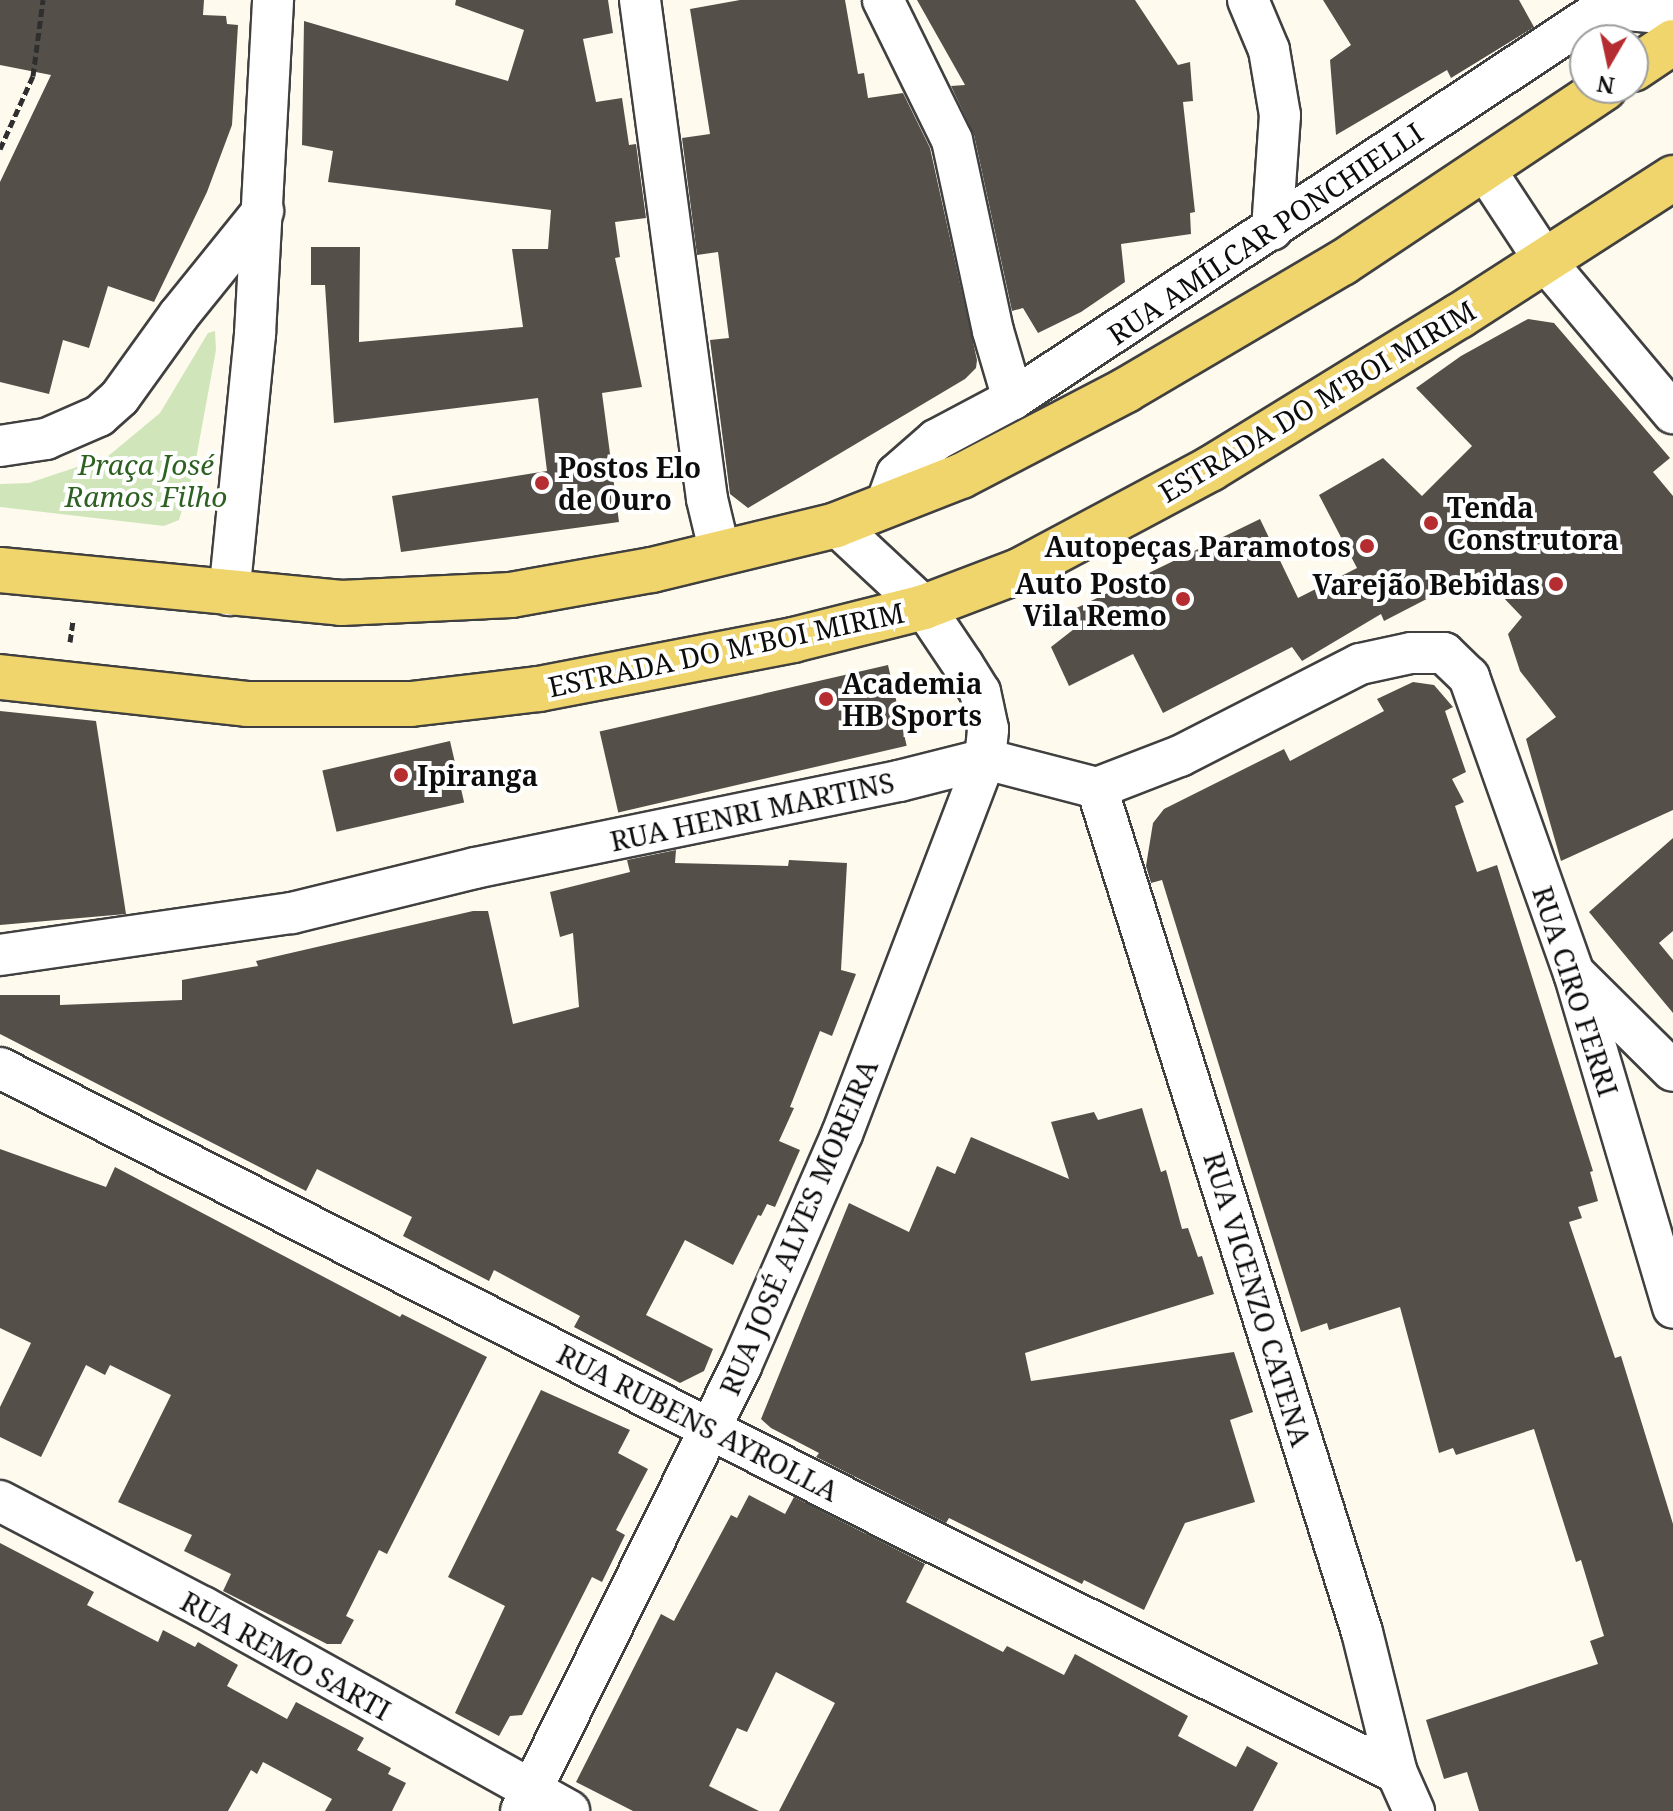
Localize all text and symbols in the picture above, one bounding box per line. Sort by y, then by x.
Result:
north arrow [1569,24,1649,104]
text: N [1595,70,1616,102]
street label: RUA AMÍLCAR PONCHIELLI [1101,115,1429,351]
street label: ESTRADA DO M'BOI MIRIM [1153,293,1481,509]
park label: Praça José Ramos Filho [65,447,227,513]
place label: Postos Elo de Ouro [558,450,701,516]
marker: Postos Elo de Ouro [533,474,551,492]
place label: Tenda Construtora [1447,490,1619,556]
marker: Tenda Construtora [1422,514,1440,532]
place label: Autopeças Paramotos [1045,529,1351,563]
marker: Autopeças Paramotos [1358,537,1376,555]
place label: Auto Posto Vila Remo [1015,566,1167,632]
place label: Varejão Bebidas [1312,567,1540,601]
marker: Varejão Bebidas [1547,575,1565,593]
marker: Auto Posto Vila Remo [1174,590,1192,608]
street label: ESTRADA DO M'BOI MIRIM [545,595,907,703]
place label: Academia HB Sports [842,666,983,732]
marker: Academia HB Sports [817,690,835,708]
place label: Ipiranga [417,758,538,792]
street label: RUA HENRI MARTINS [607,764,897,858]
marker: Ipiranga [392,766,410,784]
street label: RUA CIRO FERRI [1526,882,1626,1100]
street label: RUA JOSÉ ALVES MOREIRA [712,1054,884,1400]
street label: RUA VICENZO CATENA [1197,1148,1319,1450]
street label: RUA RUBENS AYROLLA [552,1336,844,1508]
street label: RUA REMO SARTI [175,1583,397,1727]

